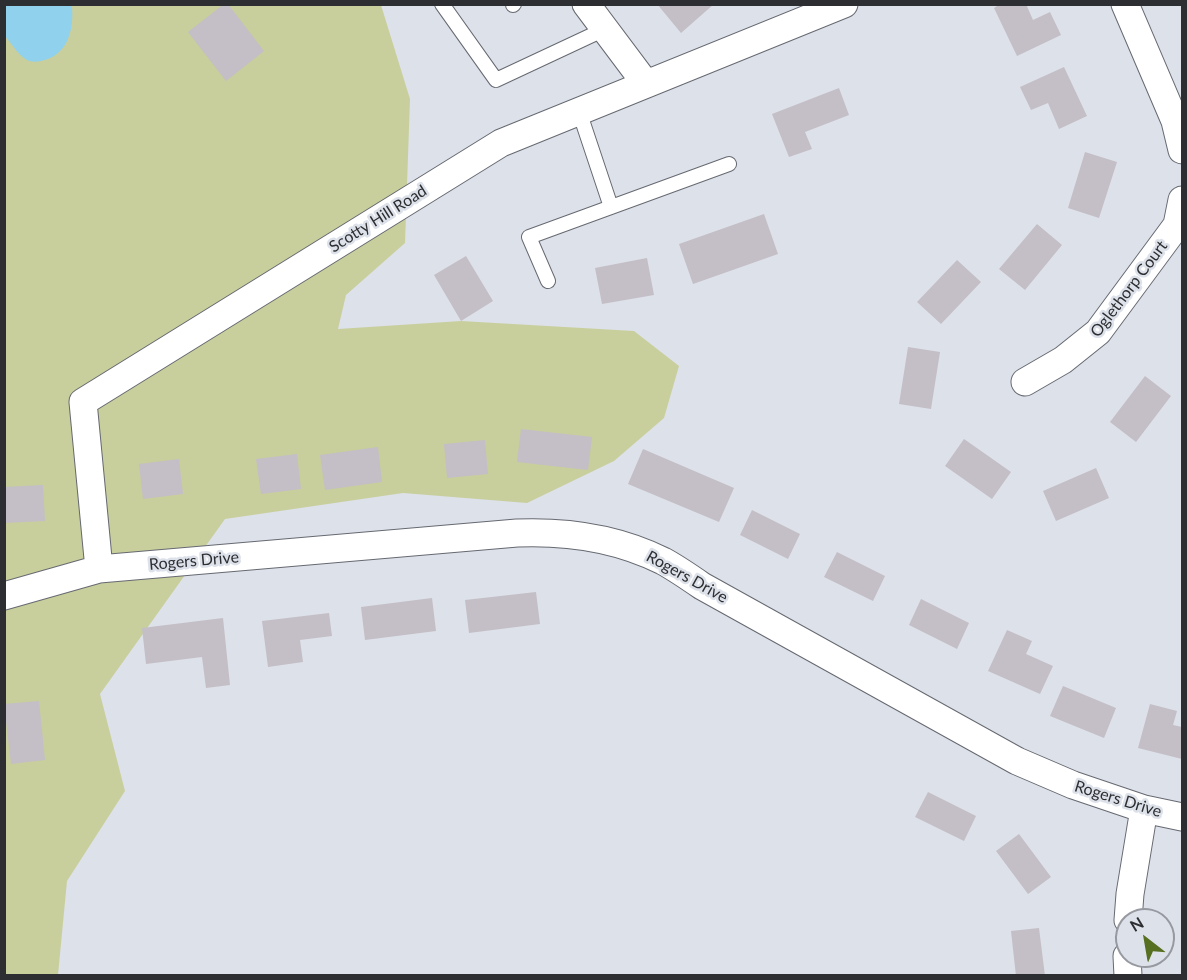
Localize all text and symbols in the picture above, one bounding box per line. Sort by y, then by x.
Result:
street label: Scotty Hill Road [326,181,430,257]
street label: Oglethorp Court [1086,237,1172,341]
street label: Rogers Drive [643,547,731,607]
street label: Rogers Drive [148,548,240,574]
street label: Rogers Drive [1072,777,1164,821]
north arrow [1115,908,1175,968]
text: N [1126,913,1147,935]

